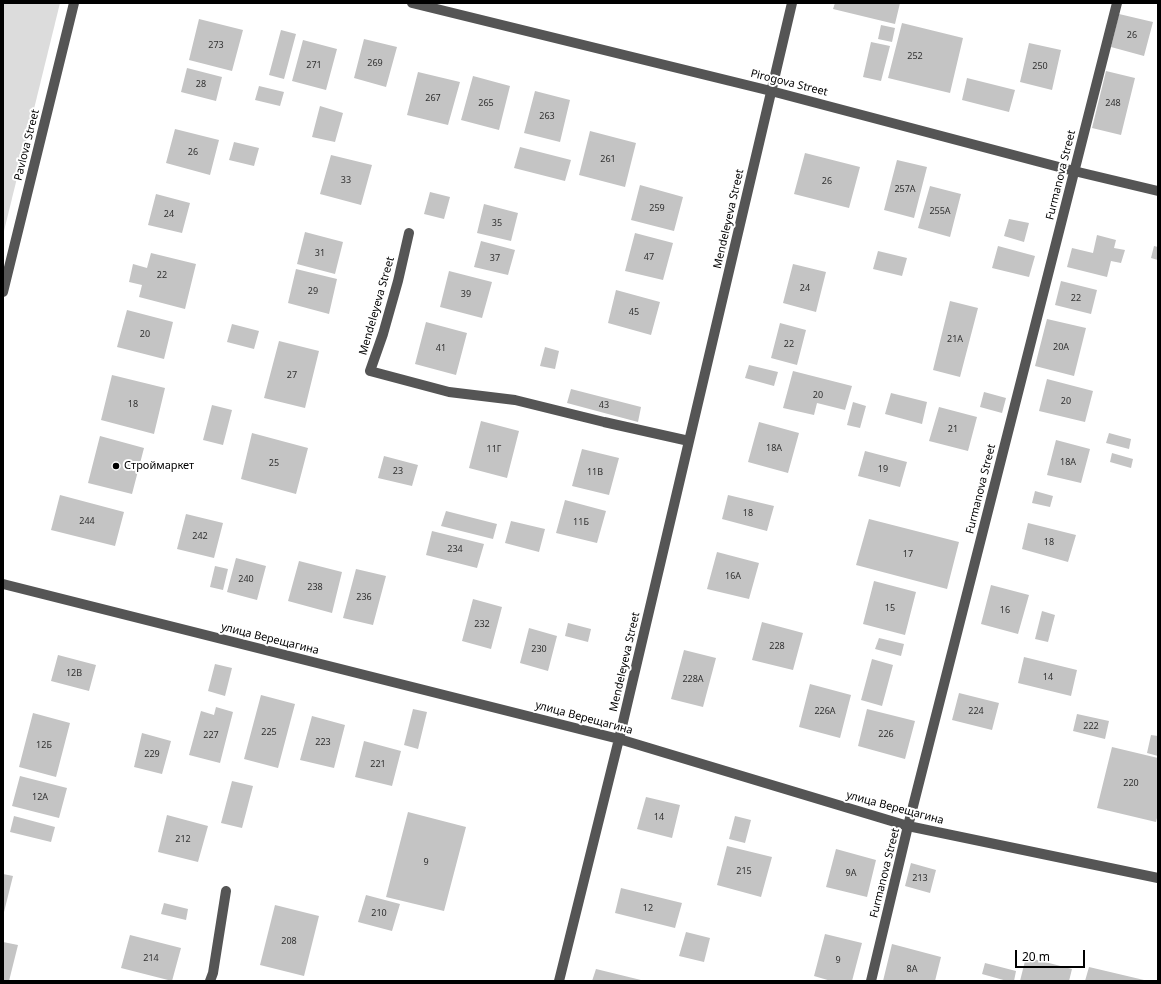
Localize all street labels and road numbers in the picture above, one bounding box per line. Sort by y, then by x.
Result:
street label: Pirogova Street [749,67,829,99]
street label: Pavlova Street [12,108,42,182]
street label: Furmanova Street [1043,129,1079,221]
street label: Mendeleyeva Street [711,168,747,270]
street label: Mendeleyeva Street [357,255,397,357]
street label: Furmanova Street [963,443,999,535]
street label: Mendeleyeva Street [607,611,643,713]
street label: улица Верещагина [220,620,320,658]
street label: улица Верещагина [534,699,634,737]
street label: улица Верещагина [845,789,945,827]
street label: Furmanova Street [867,827,903,919]

